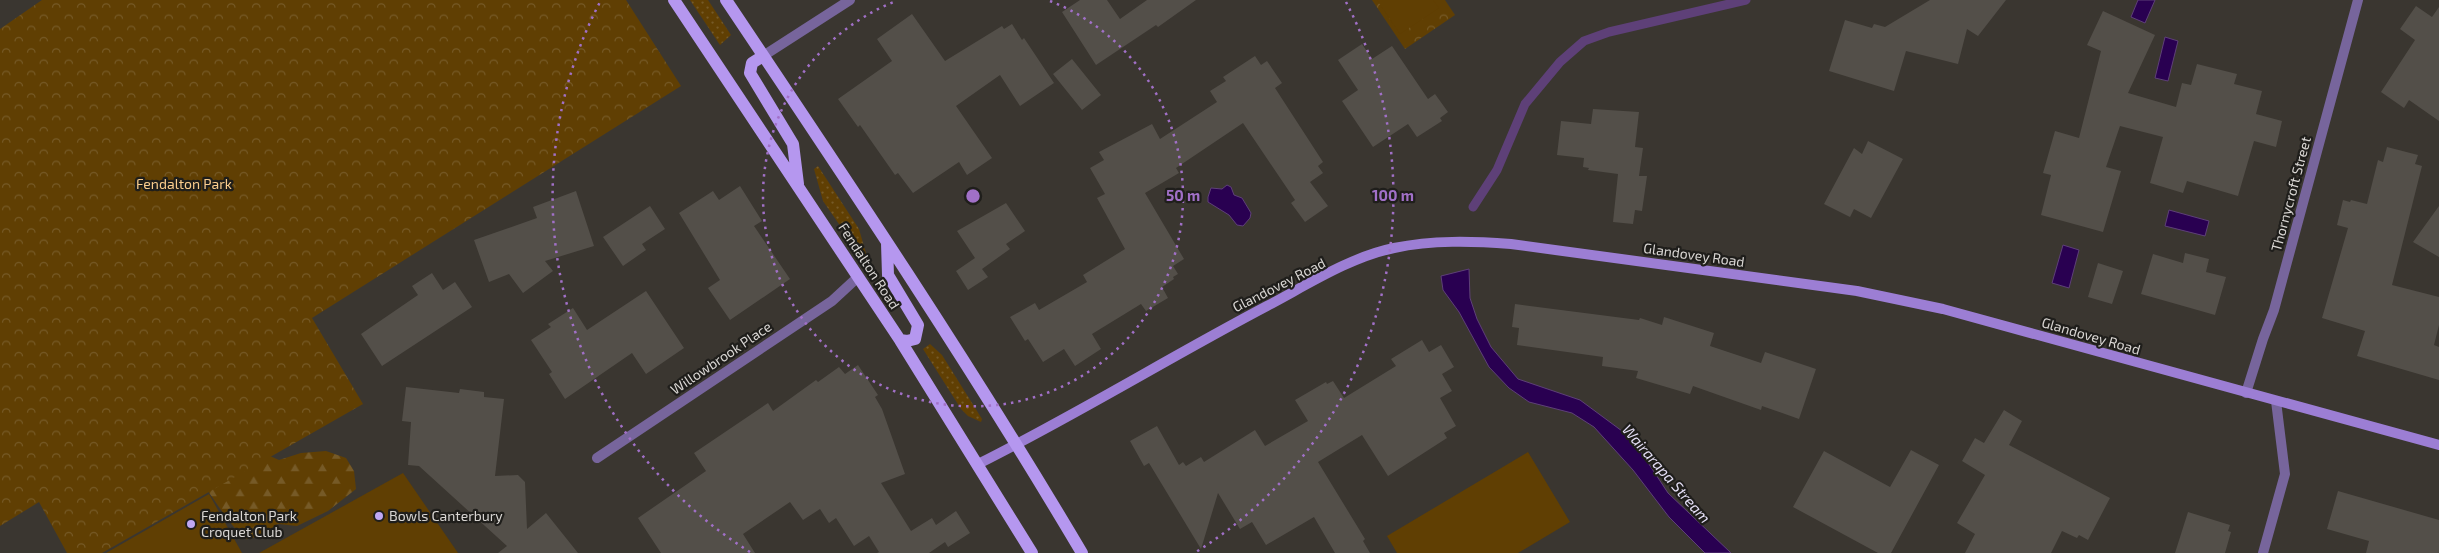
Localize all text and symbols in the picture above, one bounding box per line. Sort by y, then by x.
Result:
street label: Thornycroft Street [2267,135,2314,253]
park label: Fendalton Park [136,175,232,192]
text: 50 m [1166,186,1200,204]
text: 100 m [1372,186,1414,204]
centre of rings [964,187,982,205]
street label: Fendalton Road [835,219,904,312]
street label: Glandovey Road [1642,239,1746,270]
street label: Glandovey Road [1230,254,1328,315]
street label: Glandovey Road [2040,313,2142,358]
street label: Willowbrook Place [667,317,775,398]
water label: Wairarapa Stream [1619,420,1715,526]
place label: Fendalton Park Croquet Club [201,507,297,540]
place label: Bowls Canterbury [389,507,503,524]
marker: Bowls Canterbury [373,510,385,522]
marker: Fendalton Park Croquet Club [185,518,197,530]

